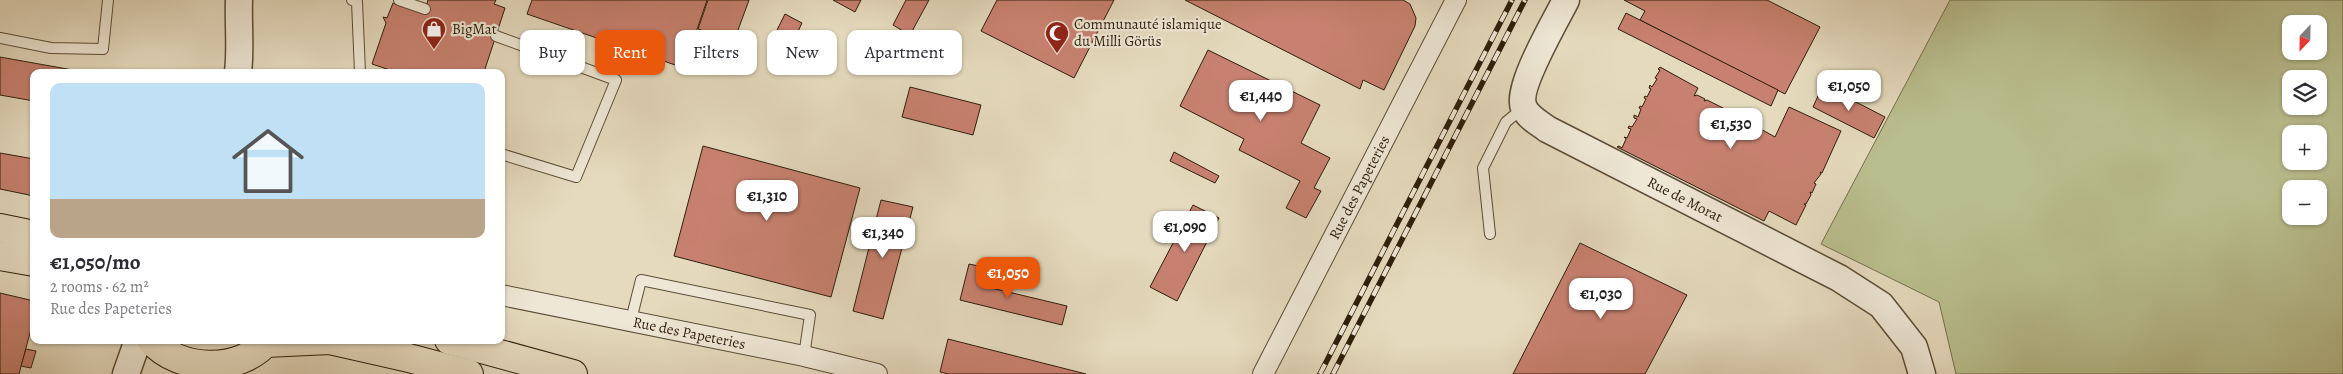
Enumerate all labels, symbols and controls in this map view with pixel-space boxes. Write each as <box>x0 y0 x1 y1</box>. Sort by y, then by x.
place label: Communauté islamique du Milli Görüs <box>1074 14 1222 51</box>
north arrow <box>2282 15 2328 60</box>
map controls <box>2282 15 2327 225</box>
shop icon: BigMat <box>421 16 447 50</box>
place label: BigMat <box>452 19 497 39</box>
mosque icon: Communauté islamique du Milli Görüs <box>1044 20 1070 54</box>
chip: Buy <box>520 30 585 75</box>
chip: Rent <box>595 30 665 75</box>
chip: Filters <box>675 30 757 75</box>
chip: New <box>767 30 837 75</box>
chip: Apartment <box>847 30 962 75</box>
pin: €1,050 <box>1808 70 1890 112</box>
button: layers <box>2282 70 2327 115</box>
text: €1,050 <box>1828 75 1870 97</box>
pin: €1,440 <box>1220 80 1302 122</box>
text: €1,440 <box>1240 85 1282 107</box>
pin: €1,530 <box>1690 108 1772 150</box>
text: €1,530 <box>1711 113 1751 135</box>
icon: home <box>223 116 313 206</box>
button: + <box>2282 125 2327 170</box>
street label: Rue des Papeteries <box>1324 132 1394 243</box>
street label: Rue de Morat <box>1644 172 1726 227</box>
pin: €1,310 <box>726 180 808 222</box>
button: − <box>2282 180 2327 225</box>
text: €1,310 <box>747 185 787 207</box>
pin: €1,090 <box>1144 210 1226 253</box>
pin: €1,340 <box>842 216 924 259</box>
text: €1,090 <box>1164 216 1206 238</box>
text: €1,340 <box>862 222 904 244</box>
text: €1,050/mo <box>50 248 141 276</box>
pin: €1,050 <box>967 256 1049 299</box>
text: €1,050 <box>987 262 1029 284</box>
text: 2 rooms · 62 m² <box>50 276 149 298</box>
pin: €1,030 <box>1560 278 1642 320</box>
text: €1,030 <box>1580 283 1622 305</box>
text: Rue des Papeteries <box>50 298 172 320</box>
street label: Rue des Papeteries <box>631 312 747 354</box>

